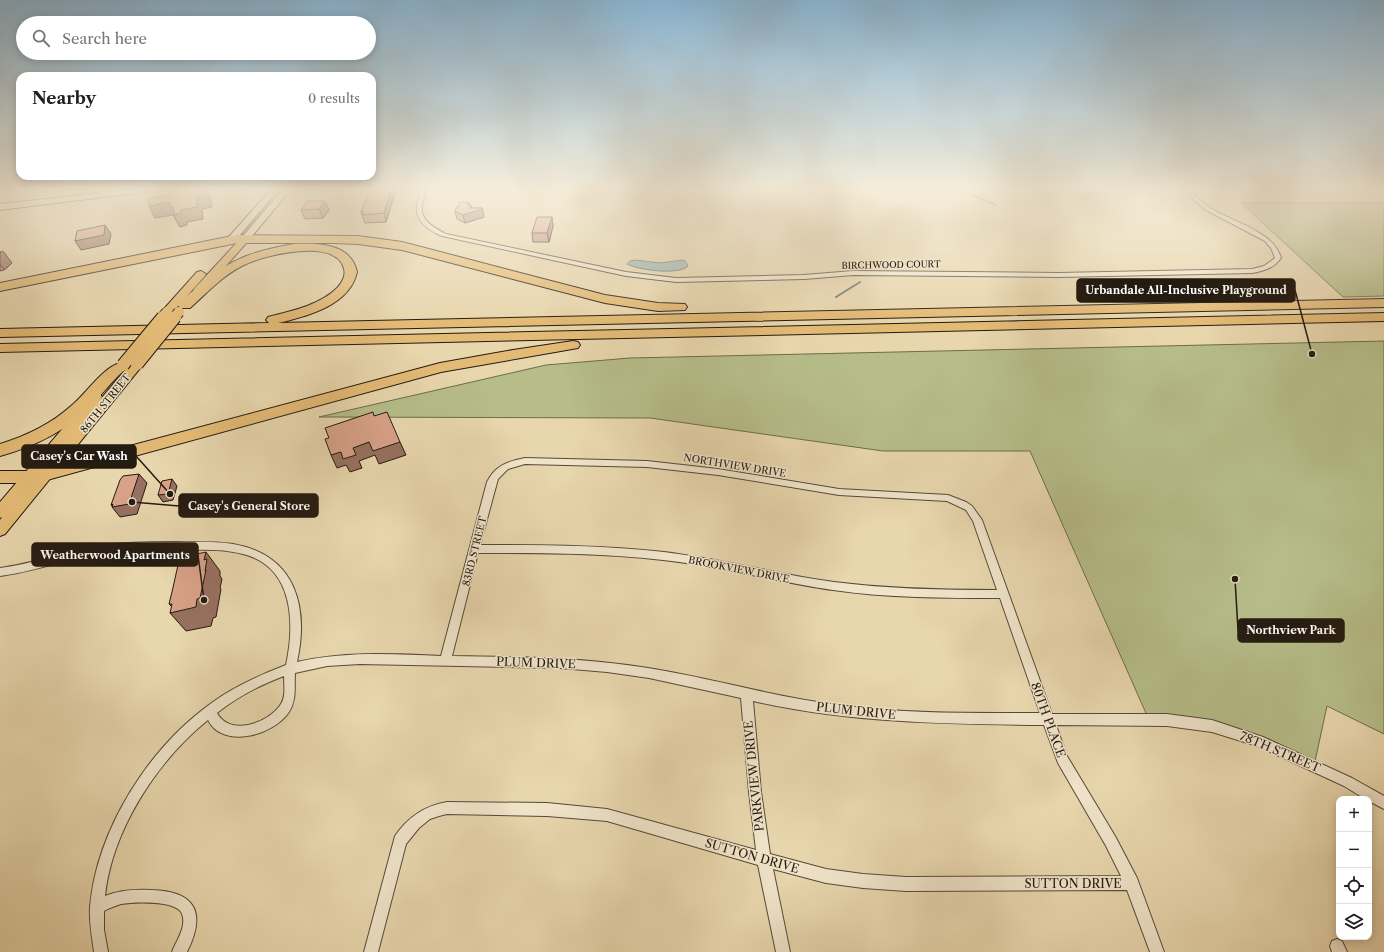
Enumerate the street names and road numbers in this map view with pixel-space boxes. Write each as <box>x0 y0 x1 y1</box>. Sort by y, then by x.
street label: BIRCHWOOD COURT <box>841 258 941 271</box>
street label: 86TH STREET <box>78 371 134 436</box>
street label: NORTHVIEW DRIVE <box>683 451 787 480</box>
street label: 83RD STREET <box>460 514 490 587</box>
street label: BROOKVIEW DRIVE <box>687 553 791 586</box>
street label: PLUM DRIVE <box>496 654 576 671</box>
street label: 80TH PLACE <box>1028 680 1069 759</box>
street label: PLUM DRIVE <box>815 699 897 722</box>
street label: PARKVIEW DRIVE <box>740 720 767 832</box>
street label: 78TH STREET <box>1238 728 1323 775</box>
street label: SUTTON DRIVE <box>703 835 801 876</box>
street label: SUTTON DRIVE <box>1024 876 1122 891</box>

